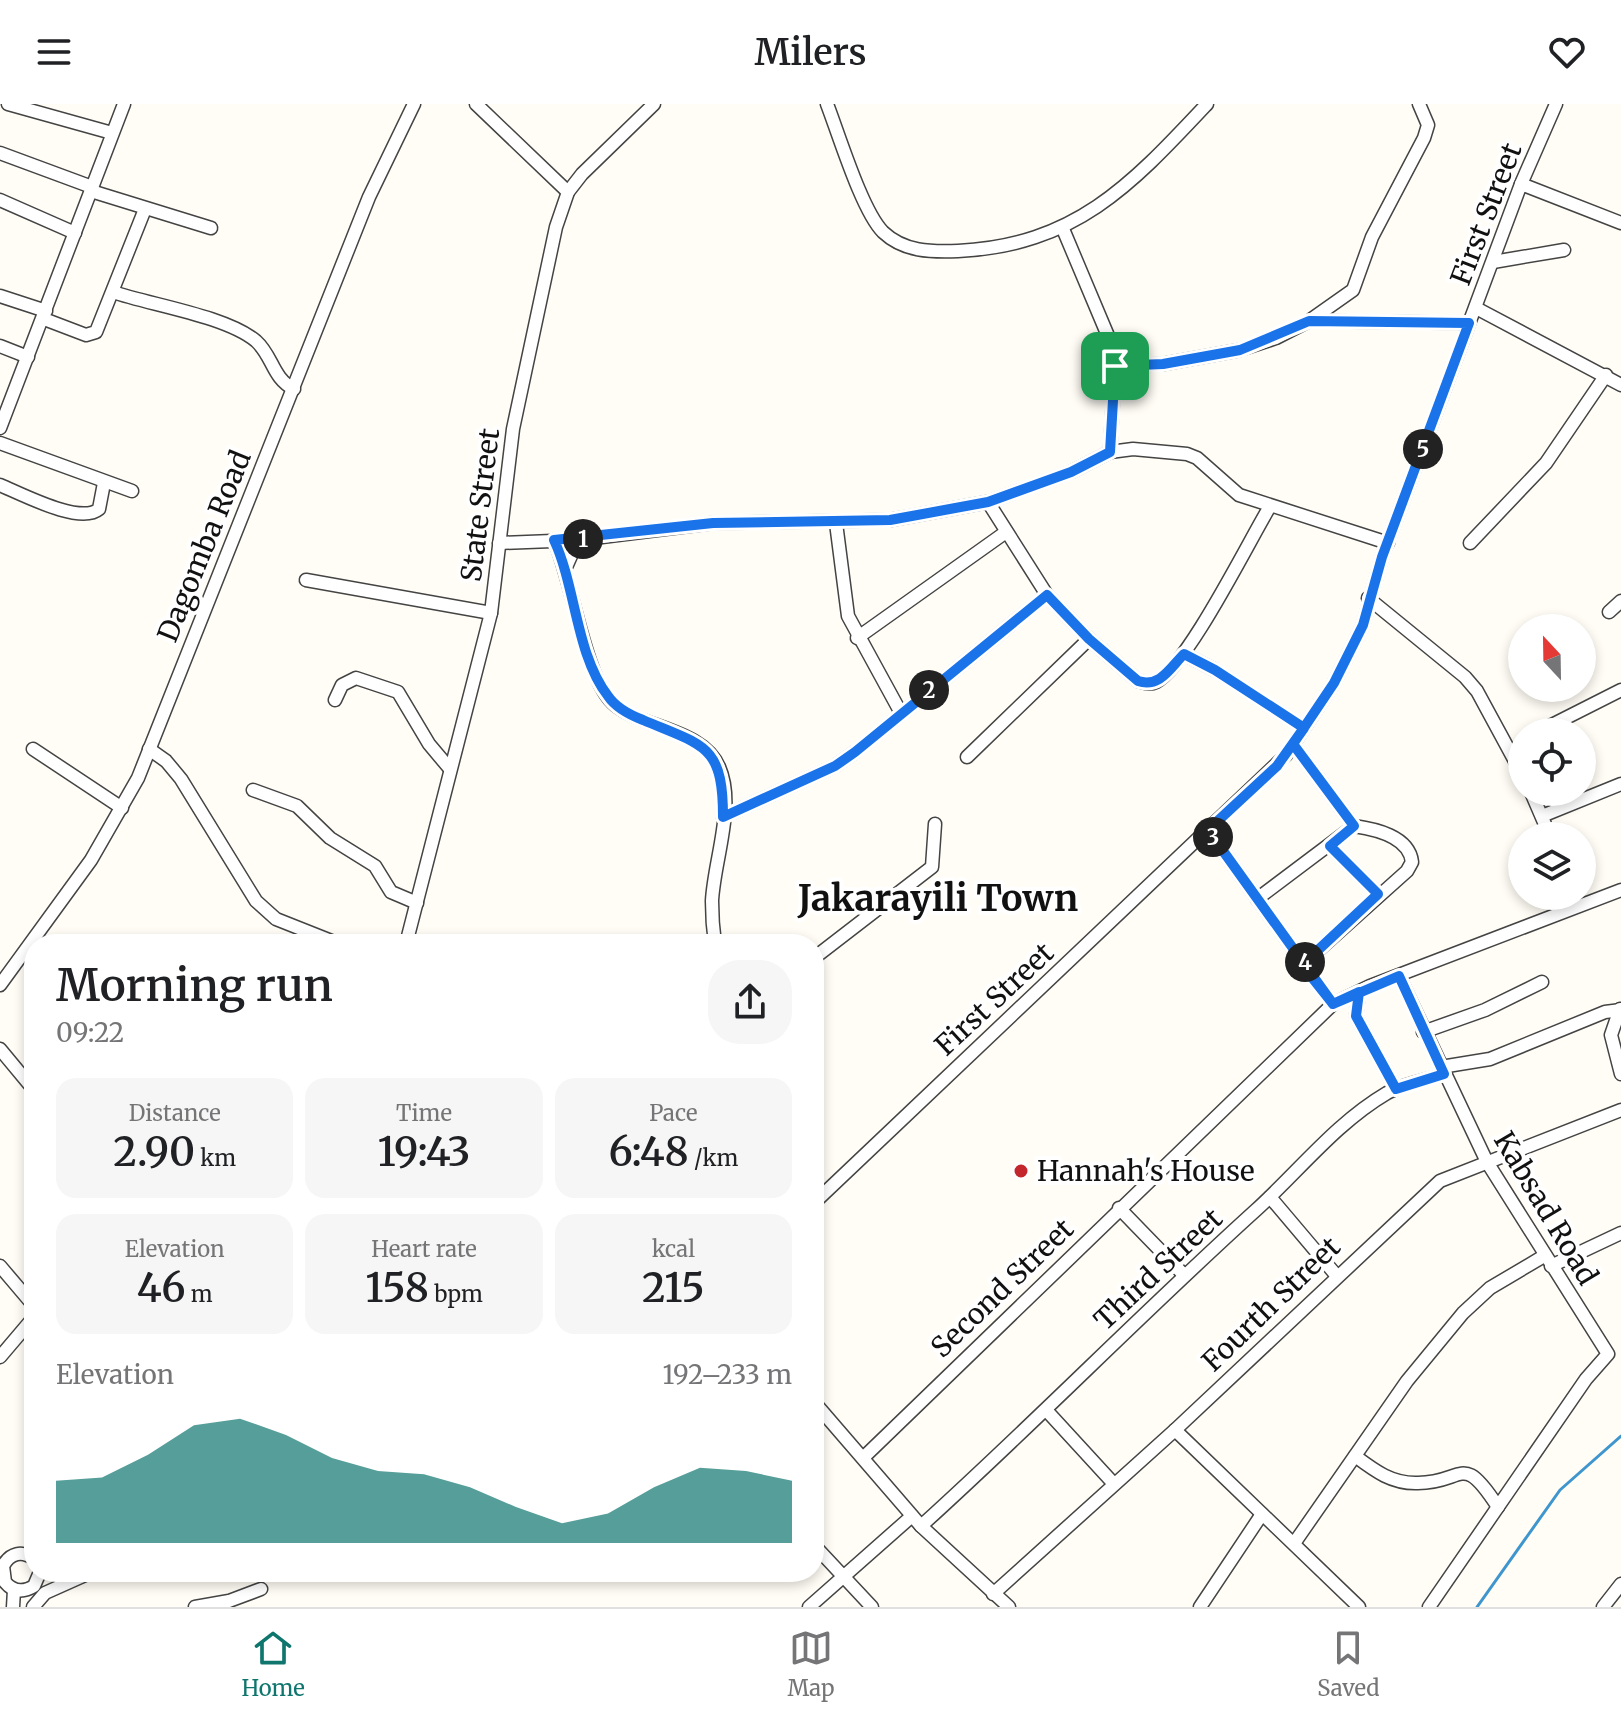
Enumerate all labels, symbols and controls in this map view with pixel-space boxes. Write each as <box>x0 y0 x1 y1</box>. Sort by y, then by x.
icon: menu <box>32 30 76 74</box>
text: Milers <box>754 30 867 75</box>
icon: heart <box>1545 30 1589 74</box>
street label: First Street <box>1442 138 1530 290</box>
pin <box>1081 332 1149 400</box>
icon: arrive <box>1093 344 1137 388</box>
street label: State Street <box>453 426 507 584</box>
pin: 5 <box>1403 429 1443 469</box>
text: 5 <box>1417 435 1429 463</box>
street label: Dagomba Road <box>149 445 259 647</box>
pin: 1 <box>563 519 603 559</box>
text: 1 <box>578 525 588 553</box>
north arrow <box>1508 614 1596 702</box>
map controls <box>1508 614 1596 910</box>
pin: 2 <box>909 670 949 710</box>
text: 2 <box>923 676 935 704</box>
button: locate <box>1508 718 1596 806</box>
pin: 3 <box>1193 817 1233 857</box>
button: layers <box>1508 822 1596 910</box>
text: 3 <box>1207 823 1219 851</box>
district label: Jakarayili Town <box>797 876 1078 921</box>
street label: First Street <box>927 935 1061 1063</box>
pin: 4 <box>1285 942 1325 982</box>
text: 4 <box>1298 948 1312 976</box>
text: Morning run <box>56 958 333 1013</box>
button: share <box>708 960 792 1044</box>
text: 09:22 <box>56 1016 124 1049</box>
text: Distance <box>129 1099 221 1127</box>
text: Time <box>396 1099 452 1127</box>
text: Pace <box>649 1099 697 1127</box>
street label: Kabsad Road <box>1486 1125 1606 1291</box>
text: 2.90 <box>113 1127 195 1177</box>
text: 19:43 <box>378 1127 470 1177</box>
text: 6:48 <box>608 1127 689 1177</box>
text: km <box>195 1144 236 1172</box>
text: /km <box>689 1144 738 1172</box>
place label: Hannah's House <box>1037 1153 1255 1189</box>
marker: Hannah's House <box>1012 1162 1030 1180</box>
street label: Third Street <box>1086 1200 1230 1338</box>
street label: Second Street <box>923 1211 1081 1365</box>
street label: Fourth Street <box>1194 1229 1348 1379</box>
text: Elevation <box>125 1235 225 1263</box>
text: Heart rate <box>371 1235 477 1263</box>
text: kcal <box>652 1235 695 1263</box>
text: 46 <box>137 1263 186 1313</box>
text: 158 <box>365 1263 429 1313</box>
text: 215 <box>642 1263 705 1313</box>
text: m <box>186 1280 213 1308</box>
text: bpm <box>429 1280 483 1308</box>
text: Elevation <box>56 1358 174 1391</box>
text: 192–233 m <box>663 1358 792 1391</box>
tab: Home <box>241 1626 305 1702</box>
tab: Map <box>788 1626 834 1702</box>
tab: Saved <box>1317 1626 1380 1702</box>

